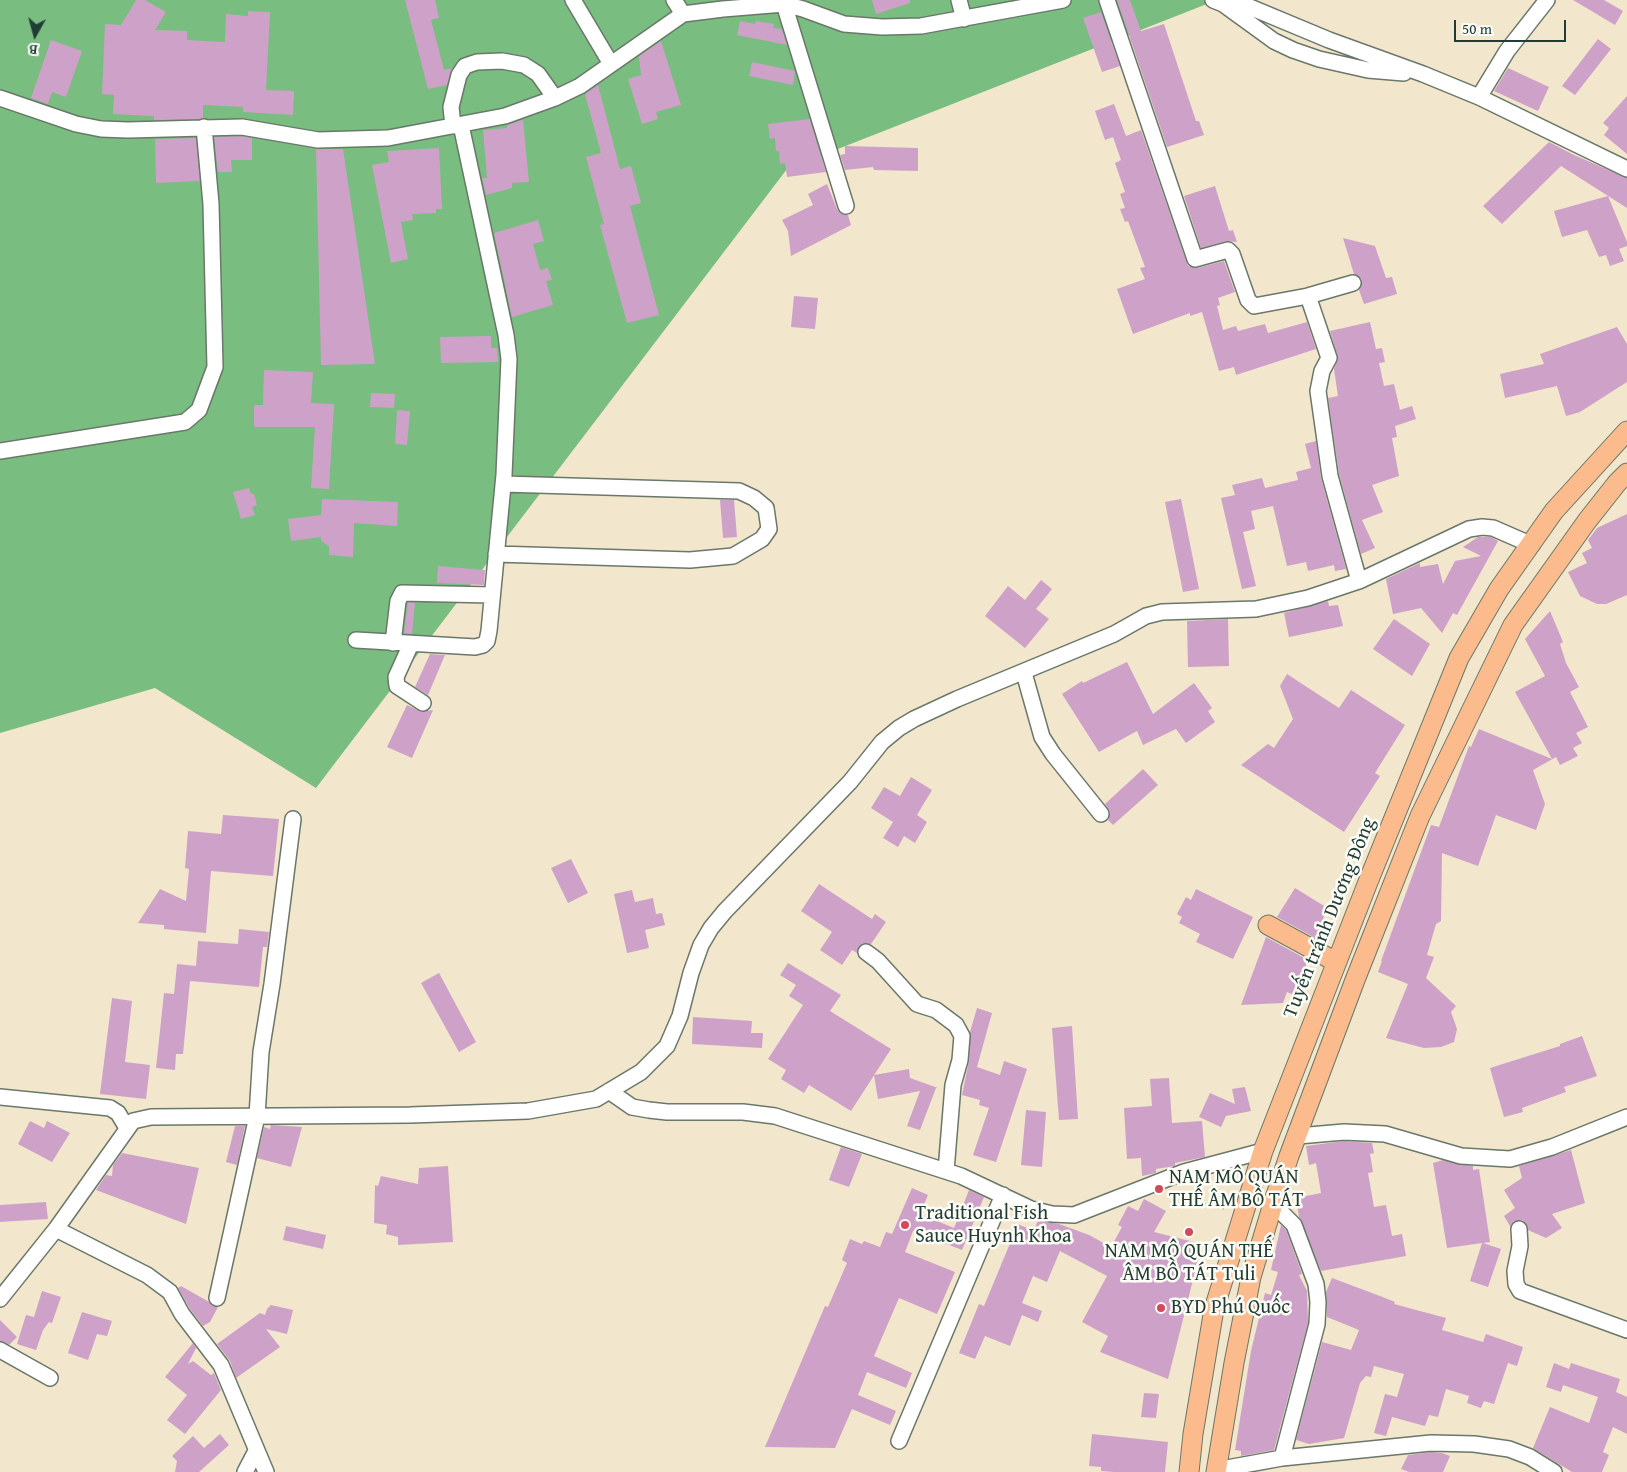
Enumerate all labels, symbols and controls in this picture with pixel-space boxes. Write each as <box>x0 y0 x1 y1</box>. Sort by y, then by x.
north arrow <box>10 10 60 60</box>
scale bar <box>1457 10 1570 42</box>
text: 50 m <box>1462 18 1492 39</box>
text: B <box>28 39 39 60</box>
street label: Tuyến tránh Dương Đông <box>1279 814 1381 1022</box>
place label: NAM MÔ QUÁN THẾ ÂM BỒ TÁT <box>1169 1166 1303 1213</box>
marker: NAM MÔ QUÁN THẾ ÂM BỒ TÁT <box>1153 1183 1165 1195</box>
place label: Traditional Fish Sauce Huynh Khoa <box>915 1202 1071 1249</box>
marker: Traditional Fish Sauce Huynh Khoa <box>899 1219 911 1231</box>
marker: NAM MÔ QUÁN THẾ ÂM BỒ TÁT Tuli <box>1183 1226 1195 1238</box>
place label: NAM MÔ QUÁN THẾ ÂM BỒ TÁT Tuli <box>1105 1240 1273 1287</box>
place label: BYD Phú Quốc <box>1171 1296 1290 1320</box>
marker: BYD Phú Quốc <box>1155 1302 1167 1314</box>

